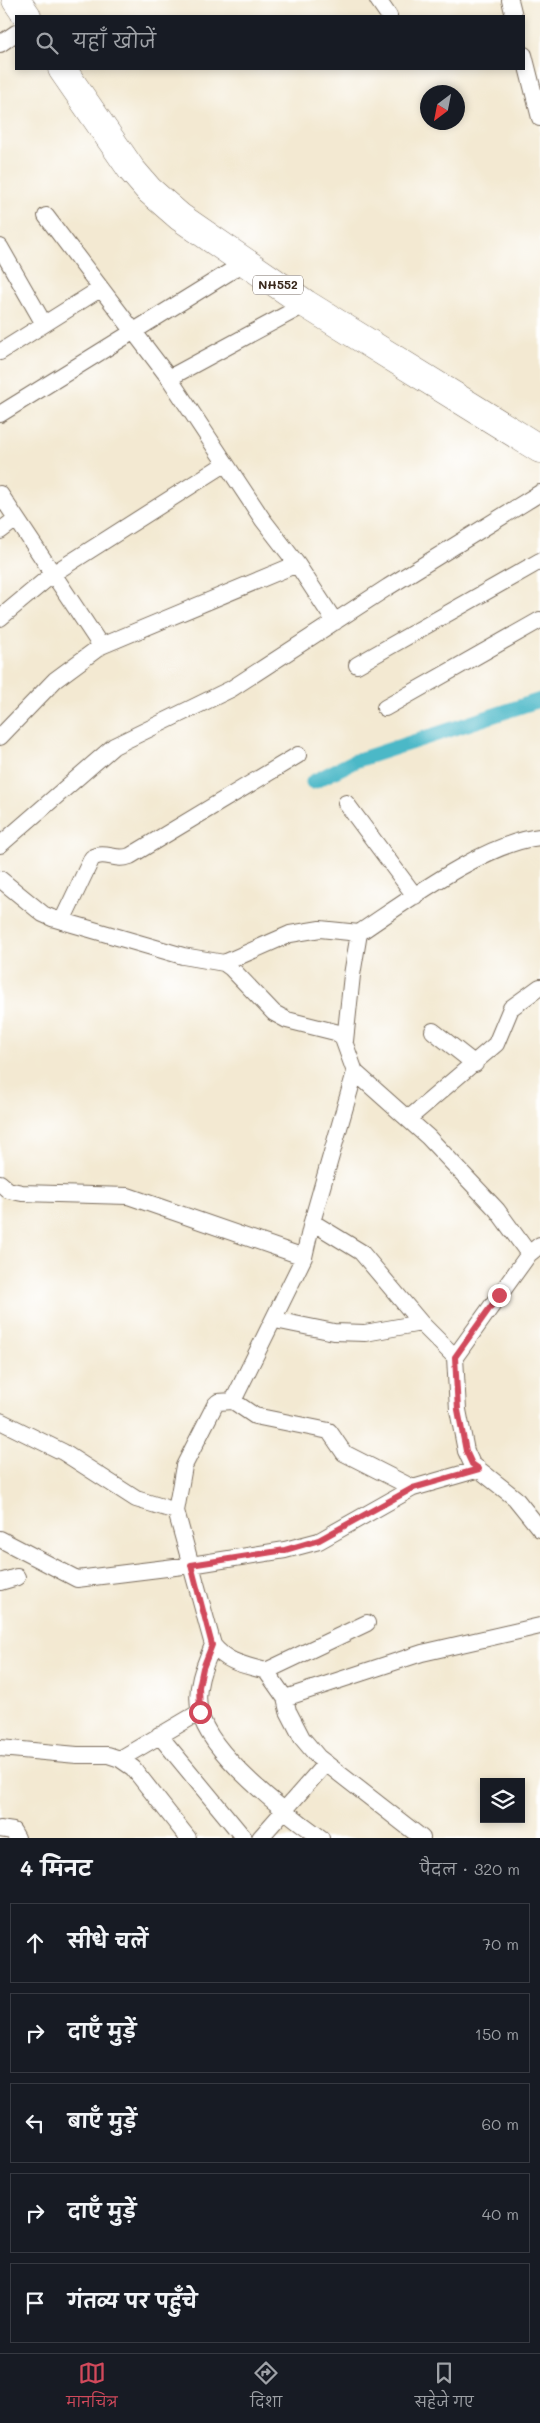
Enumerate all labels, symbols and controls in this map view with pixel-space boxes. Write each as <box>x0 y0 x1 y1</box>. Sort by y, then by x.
search box <box>15 15 525 70</box>
text: यहाँ खोजें <box>73 28 156 53</box>
icon: search <box>33 29 61 57</box>
north arrow <box>420 85 465 130</box>
road number: NH552 <box>253 276 303 294</box>
route end <box>488 1284 511 1307</box>
route start <box>189 1701 212 1724</box>
map controls <box>480 1778 525 1823</box>
button: layers <box>480 1778 525 1823</box>
text: 4 मिनट <box>20 1854 92 1881</box>
text: पैदल · 320 m <box>420 1858 520 1879</box>
text: सीधे चलें <box>68 1928 148 1953</box>
icon: ahead <box>21 1929 49 1957</box>
text: 70 m <box>482 1933 519 1954</box>
text: दाएँ मुड़ें <box>68 2018 136 2043</box>
icon: right <box>21 2019 49 2047</box>
text: 150 m <box>475 2023 519 2044</box>
text: बाएँ मुड़ें <box>68 2108 137 2133</box>
icon: left <box>21 2109 49 2137</box>
text: 60 m <box>482 2113 519 2134</box>
text: दाएँ मुड़ें <box>68 2198 136 2223</box>
icon: right <box>21 2199 49 2227</box>
text: 40 m <box>482 2203 519 2224</box>
text: गंतव्य पर पहुँचे <box>68 2288 197 2313</box>
icon: arrive <box>21 2289 49 2317</box>
tab: मानचित्र <box>66 2359 118 2418</box>
tab: दिशा <box>250 2359 282 2418</box>
tab: सहेजे गए <box>415 2359 474 2418</box>

